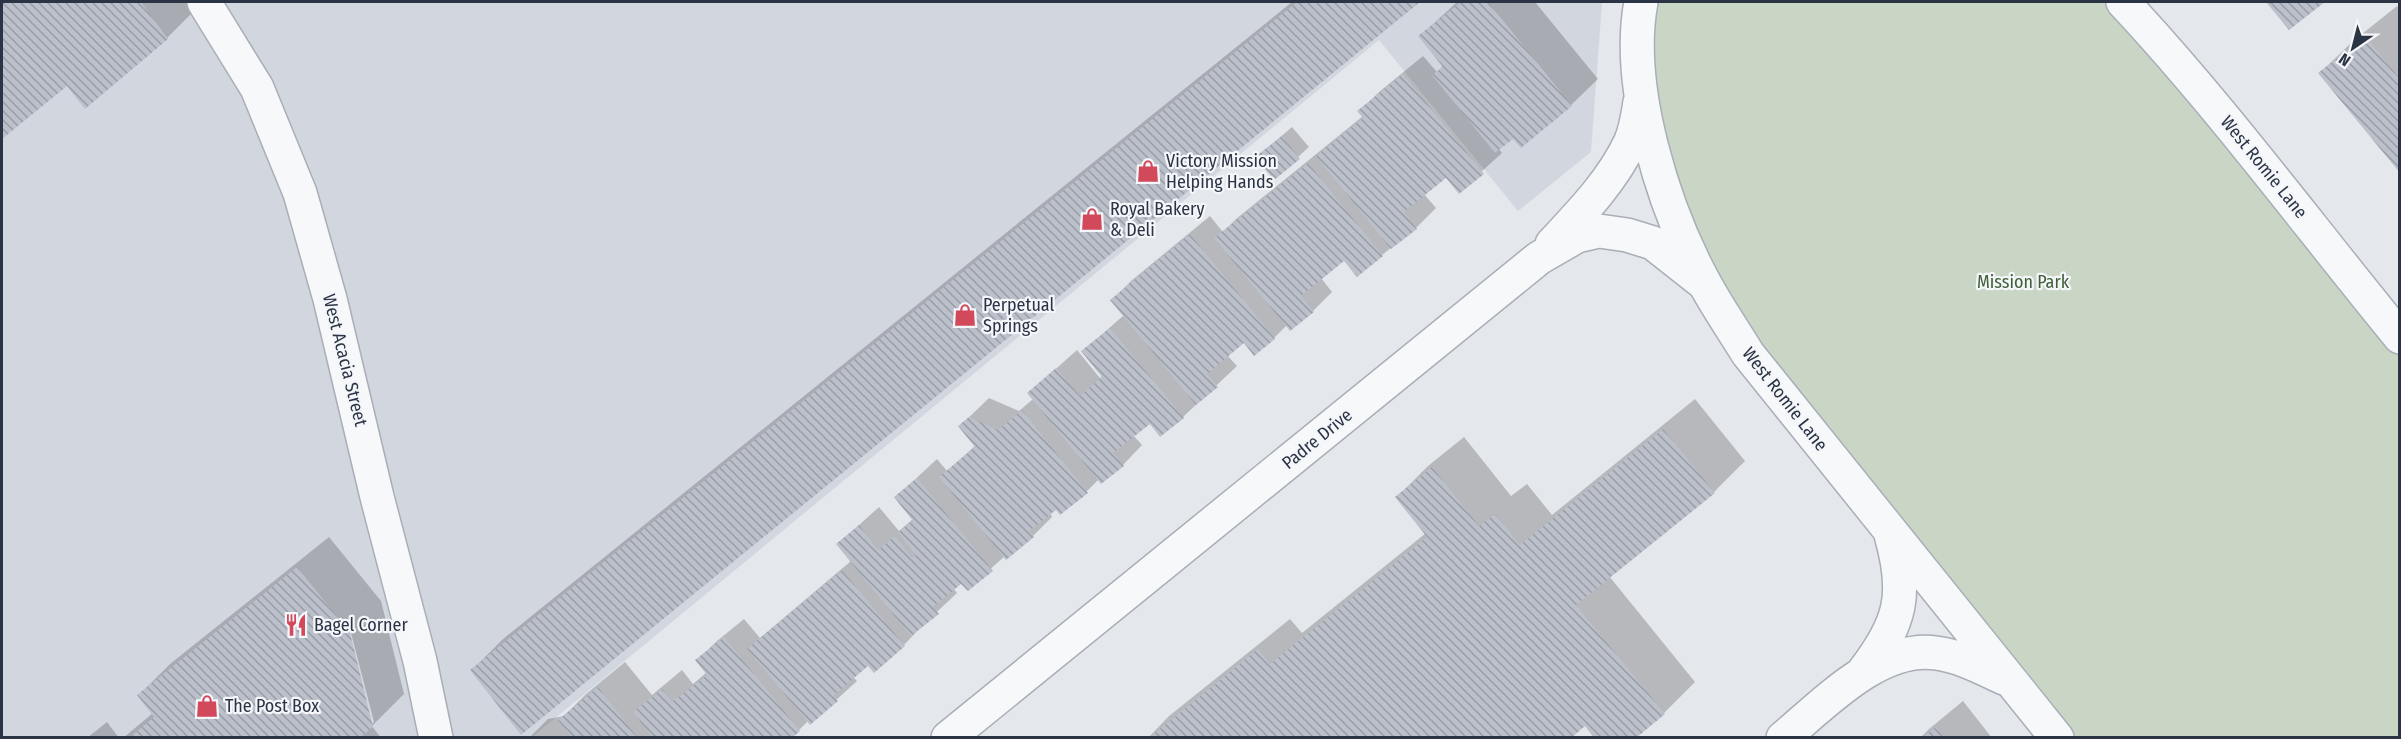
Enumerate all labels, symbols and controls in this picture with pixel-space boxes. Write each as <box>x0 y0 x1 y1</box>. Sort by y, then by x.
north arrow <box>2323 18 2383 78</box>
text: N <box>2335 49 2354 70</box>
street label: West Romie Lane <box>2216 111 2312 223</box>
place label: Victory Mission Helping Hands <box>1166 150 1277 193</box>
shop icon: Victory Mission Helping Hands <box>1135 158 1161 184</box>
place label: Royal Bakery & Deli <box>1110 198 1204 241</box>
shop icon: Royal Bakery & Deli <box>1079 206 1105 232</box>
park label: Mission Park <box>1977 271 2070 293</box>
street label: West Acacia Street <box>318 292 372 428</box>
place label: Perpetual Springs <box>983 294 1054 337</box>
shop icon: Perpetual Springs <box>952 302 978 328</box>
street label: West Romie Lane <box>1738 343 1832 455</box>
street label: Padre Drive <box>1277 404 1357 474</box>
restaurant icon: Bagel Corner <box>283 612 309 638</box>
place label: Bagel Corner <box>314 614 408 636</box>
shop icon: The Post Box <box>194 693 220 719</box>
place label: The Post Box <box>225 695 319 717</box>

